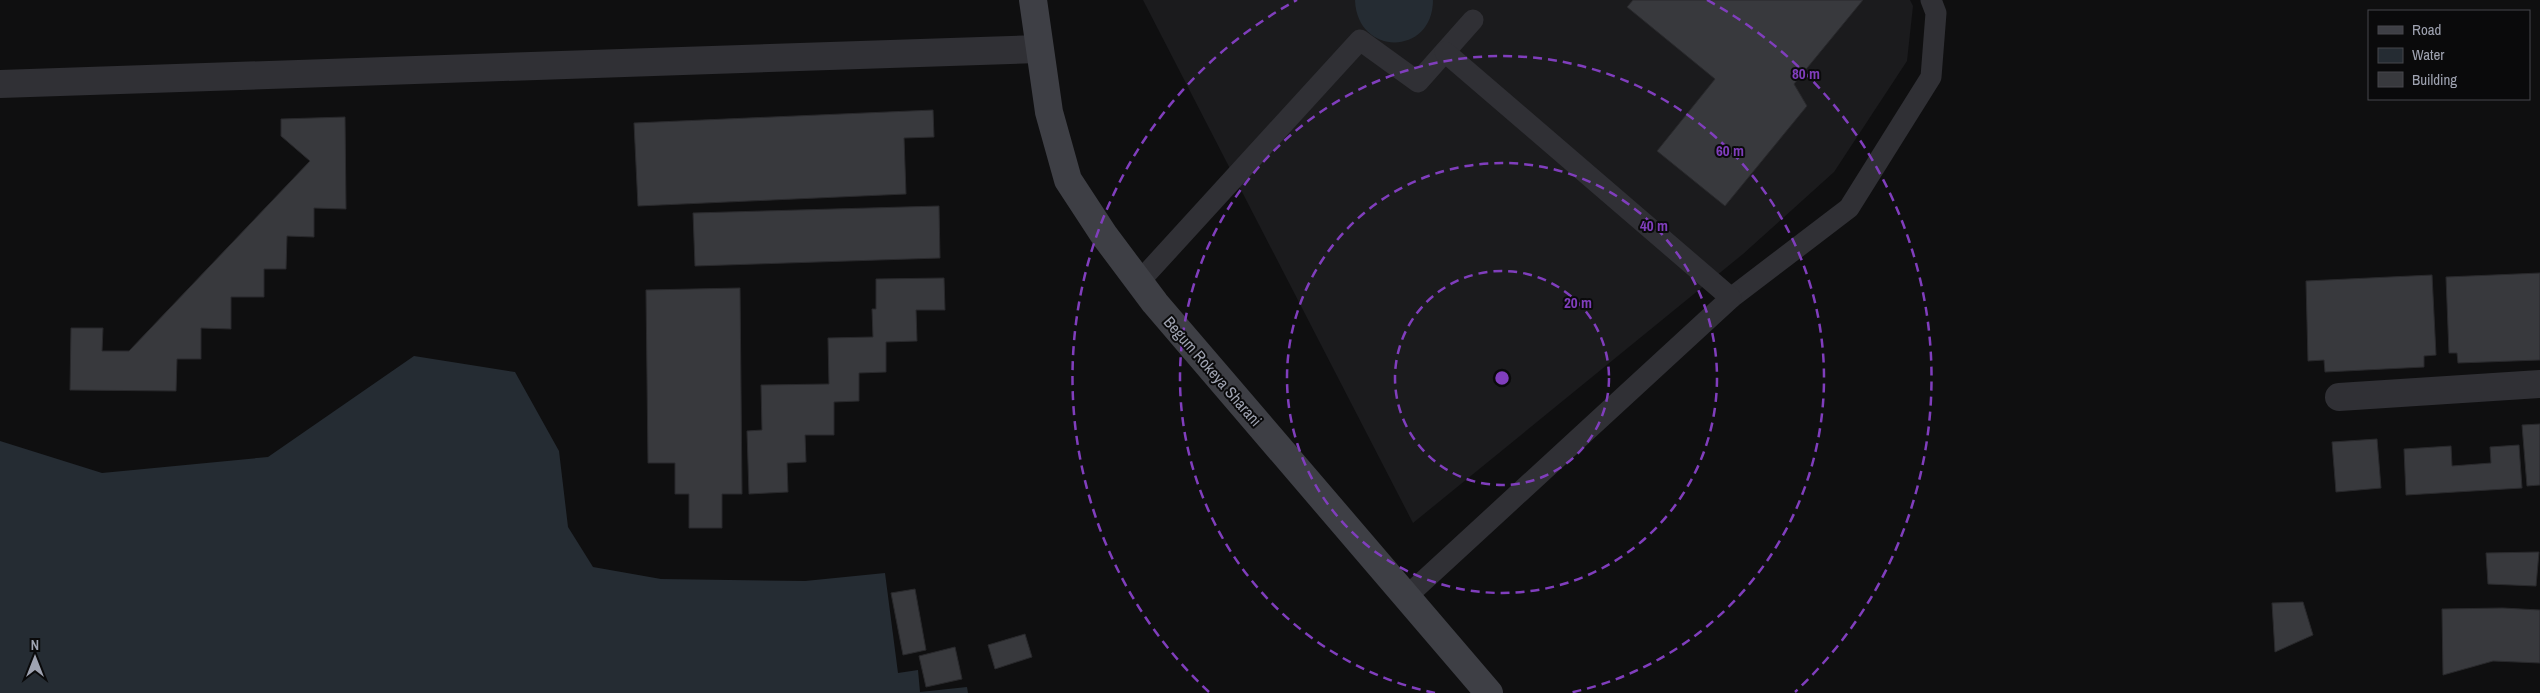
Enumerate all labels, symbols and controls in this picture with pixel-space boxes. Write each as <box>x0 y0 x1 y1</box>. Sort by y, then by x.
legend <box>2368 10 2530 100</box>
text: Road <box>2412 19 2441 40</box>
text: Water <box>2412 44 2444 65</box>
text: 80 m <box>1792 63 1820 84</box>
text: Building <box>2412 69 2457 90</box>
text: 60 m <box>1716 140 1744 161</box>
text: 40 m <box>1640 215 1668 236</box>
text: 20 m <box>1564 292 1592 313</box>
street label: Begum Rokeya Sharani <box>1159 311 1267 431</box>
centre of rings <box>1493 369 1511 387</box>
north arrow <box>10 633 60 683</box>
text: N <box>31 636 39 654</box>

